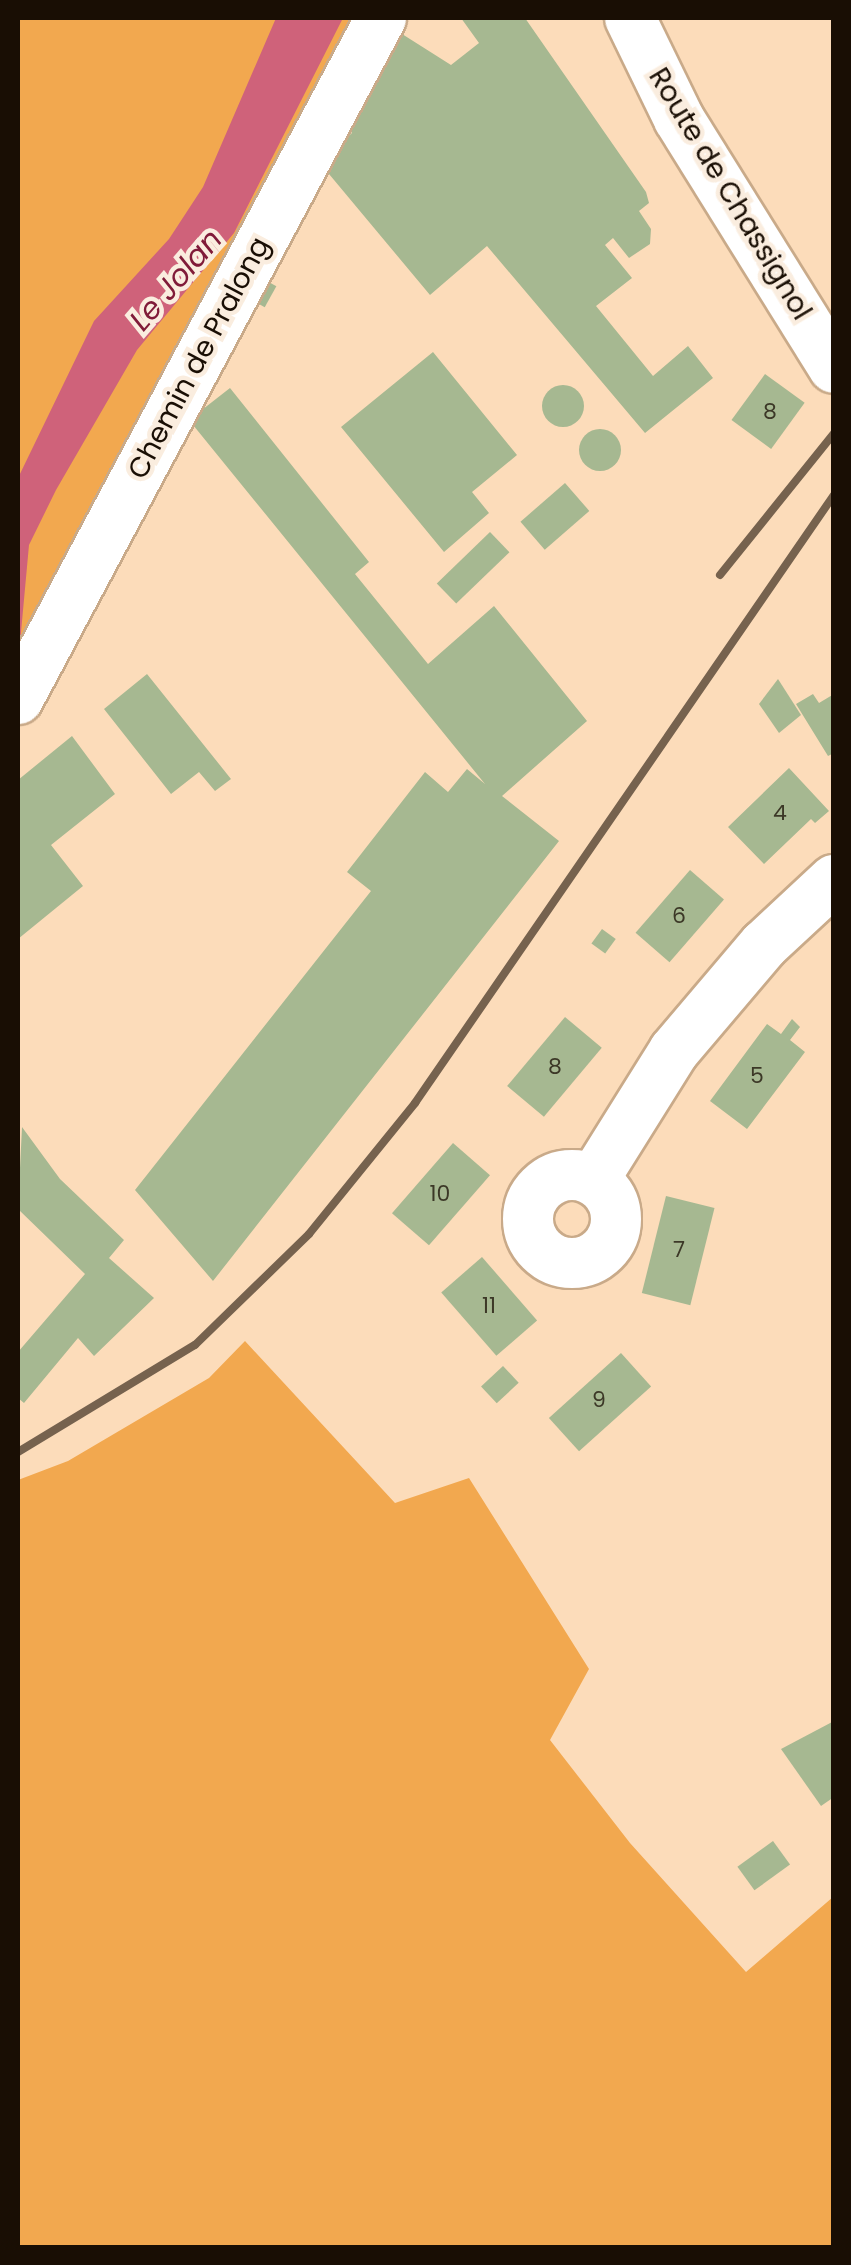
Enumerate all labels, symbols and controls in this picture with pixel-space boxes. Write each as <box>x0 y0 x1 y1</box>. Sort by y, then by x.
street label: Route de Chassignol <box>641 62 819 326</box>
water label: Le Jolan <box>122 222 230 338</box>
street label: Chemin de Pralong <box>121 231 277 485</box>
house number: 8 <box>763 399 777 425</box>
house number: 4 <box>773 800 787 826</box>
house number: 6 <box>672 903 686 929</box>
house number: 8 <box>548 1054 562 1080</box>
house number: 5 <box>750 1063 764 1089</box>
house number: 10 <box>430 1181 450 1207</box>
house number: 7 <box>673 1237 685 1263</box>
house number: 11 <box>482 1293 496 1319</box>
house number: 9 <box>592 1387 606 1413</box>

